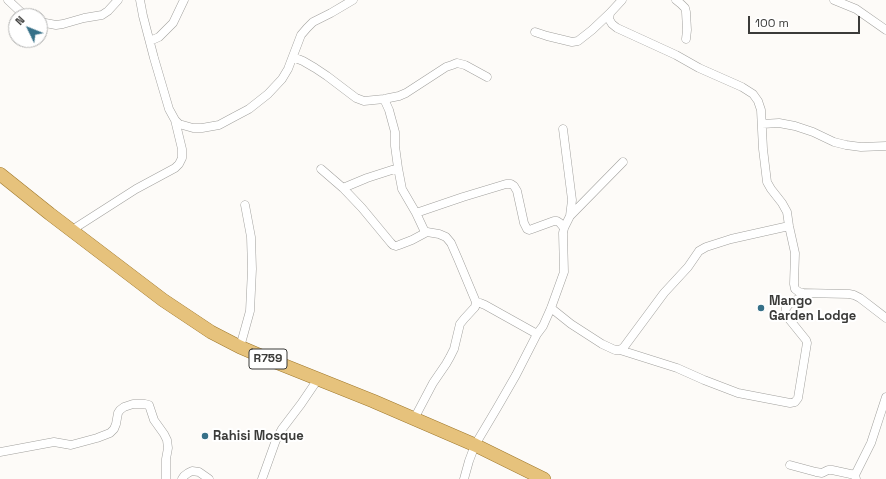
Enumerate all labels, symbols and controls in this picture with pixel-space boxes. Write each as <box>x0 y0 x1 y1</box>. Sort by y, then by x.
north arrow <box>8 8 48 48</box>
scale bar <box>750 8 862 34</box>
text: N <box>12 13 28 28</box>
text: 100 m <box>755 15 789 31</box>
place label: Mango Garden Lodge <box>769 293 856 324</box>
marker: Mango Garden Lodge <box>756 303 766 313</box>
road number: R759 <box>249 349 287 369</box>
place label: Rahisi Mosque <box>213 428 304 444</box>
marker: Rahisi Mosque <box>200 431 210 441</box>

